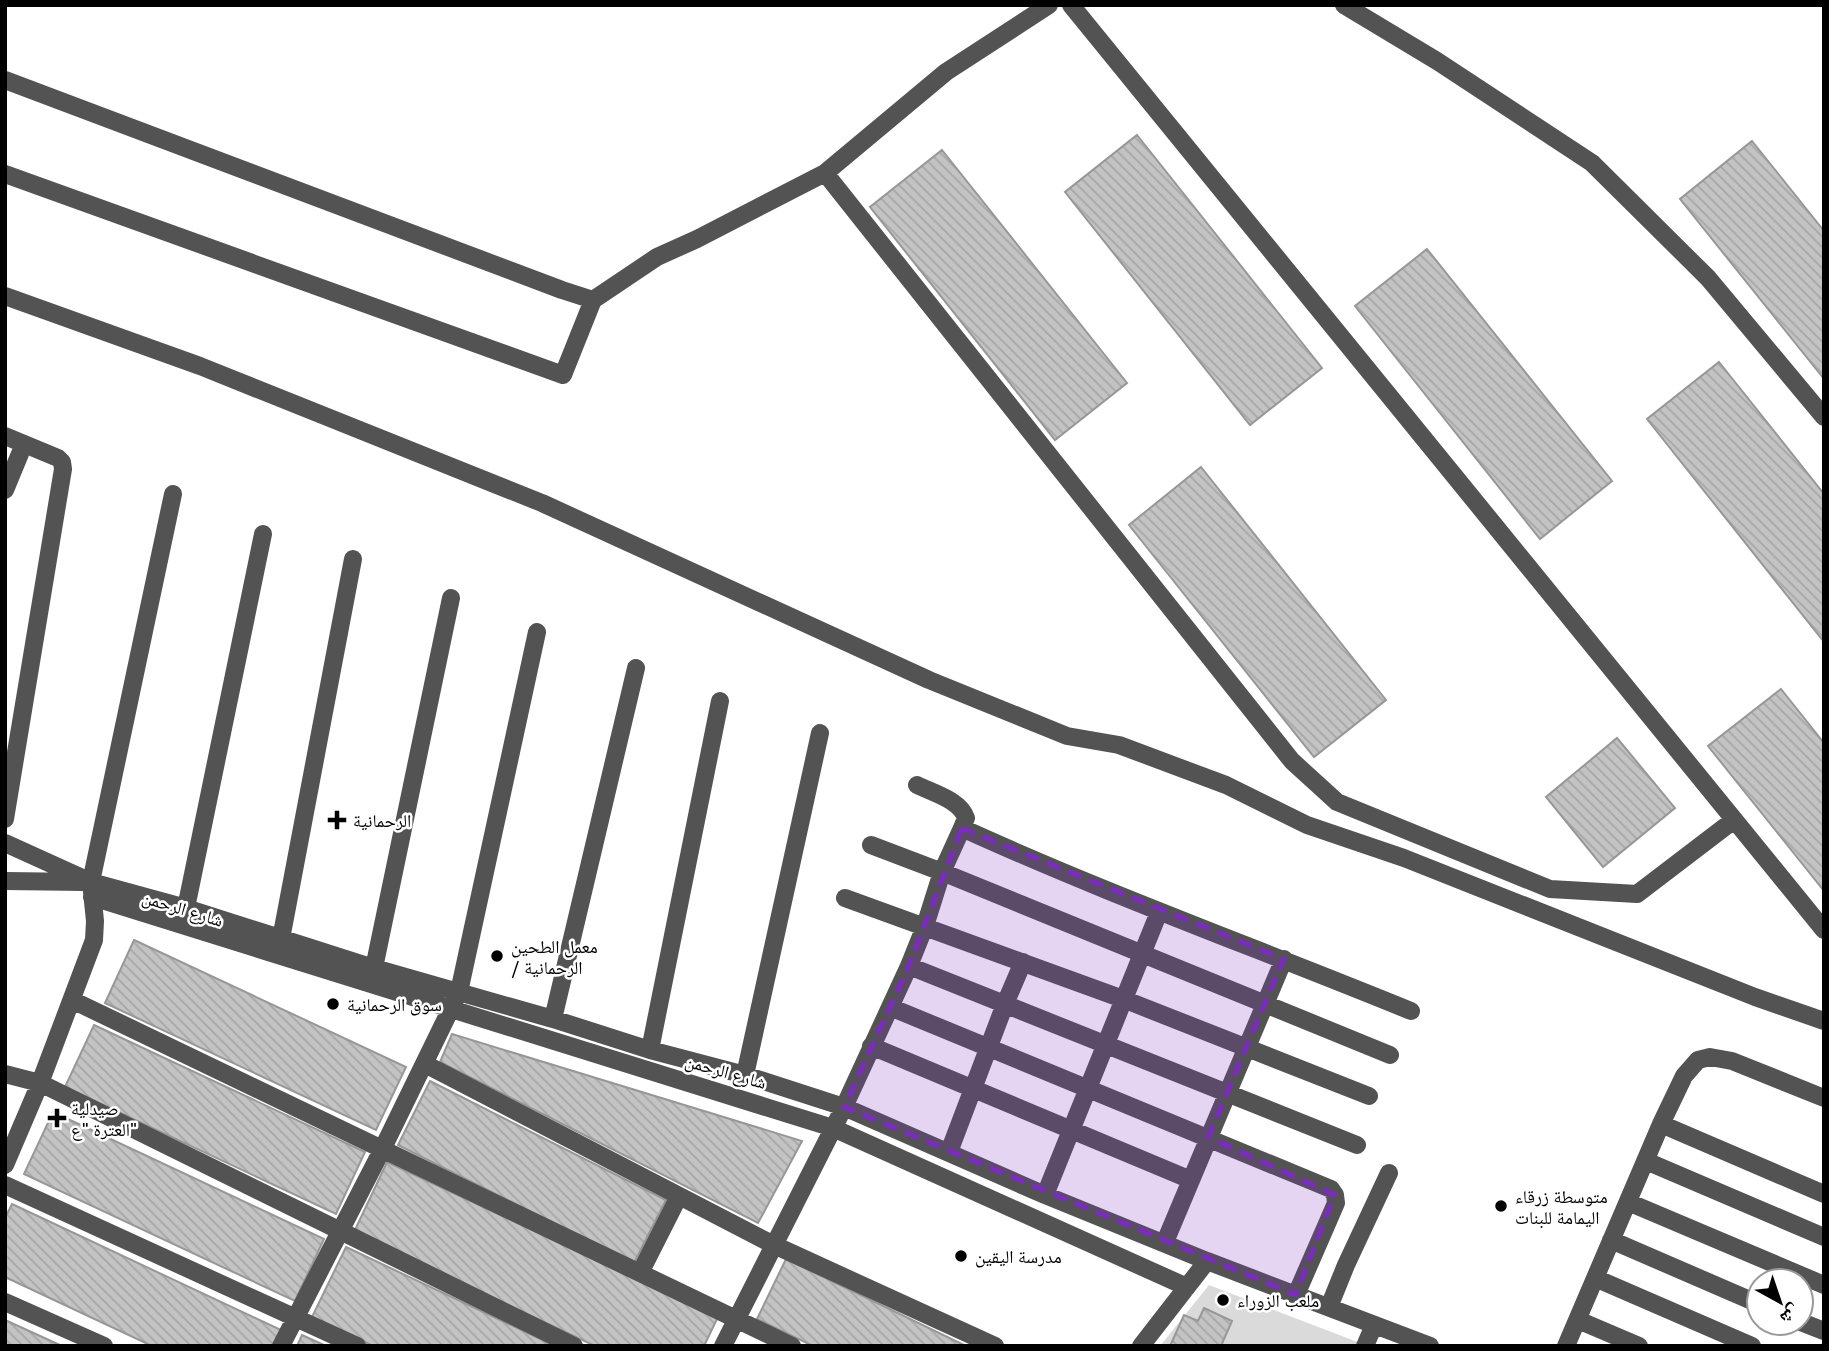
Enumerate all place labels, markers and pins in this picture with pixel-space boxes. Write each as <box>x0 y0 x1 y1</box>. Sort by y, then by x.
place label: الرحمانية <box>353 809 411 831</box>
marker: الرحمانية <box>327 810 347 830</box>
place label: معمل الطحين / الرحمانية <box>511 935 598 978</box>
marker: معمل الطحين / الرحمانية <box>489 948 505 964</box>
place label: سوق الرحمانية <box>347 993 442 1016</box>
marker: سوق الرحمانية <box>325 996 341 1012</box>
place label: صيدلية العترة "ع" <box>71 1097 137 1141</box>
marker: صيدلية العترة "ع" <box>49 1110 65 1126</box>
place label: متوسطة زرقاء اليمامة للبنات <box>1515 1185 1608 1229</box>
marker: متوسطة زرقاء اليمامة للبنات <box>1493 1198 1509 1214</box>
place label: مدرسة اليقين <box>975 1245 1062 1268</box>
marker: مدرسة اليقين <box>953 1248 969 1264</box>
place label: ملعب الزوراء <box>1237 1289 1319 1312</box>
marker: ملعب الزوراء <box>1215 1292 1231 1308</box>

